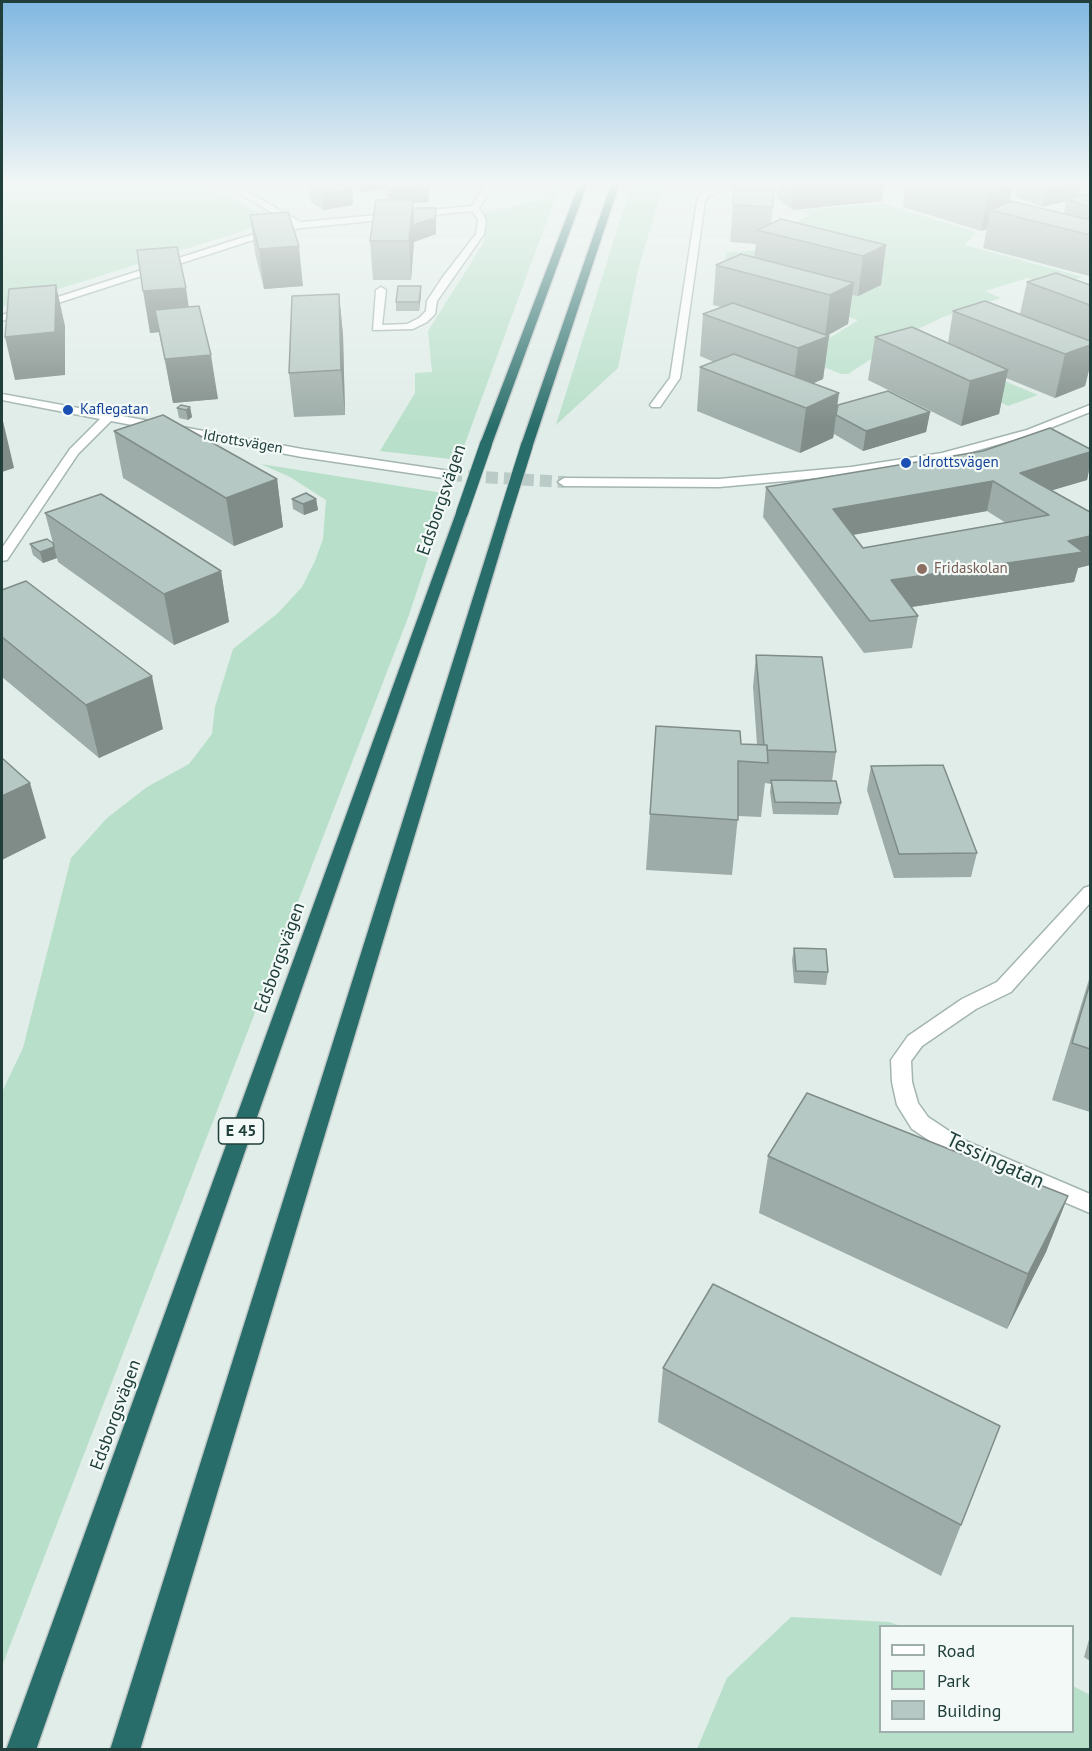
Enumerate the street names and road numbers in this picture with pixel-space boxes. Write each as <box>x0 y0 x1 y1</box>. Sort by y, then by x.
street label: Idrottsvägen <box>202 426 284 458</box>
street label: Edsborgsvägen <box>413 442 471 558</box>
street label: Edsborgsvägen <box>250 900 310 1016</box>
road number: E 45 <box>218 1118 264 1144</box>
street label: Tessingatan <box>942 1127 1048 1195</box>
street label: Edsborgsvägen <box>86 1357 146 1473</box>

